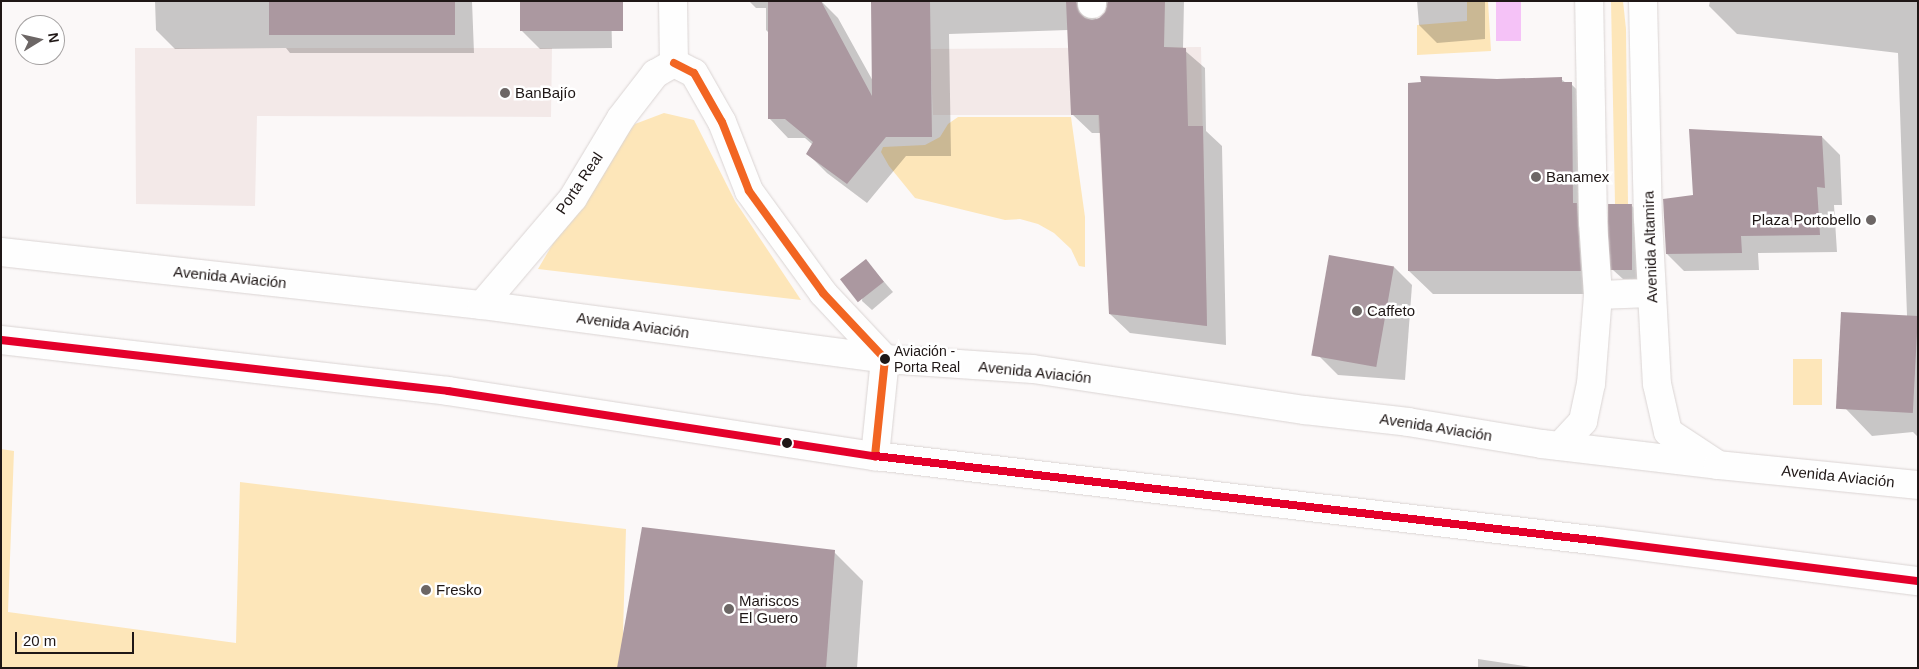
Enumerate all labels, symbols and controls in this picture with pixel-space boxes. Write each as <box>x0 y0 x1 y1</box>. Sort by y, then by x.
north arrow <box>15 15 65 65</box>
text: N <box>45 32 63 44</box>
place label: BanBajío <box>515 84 576 102</box>
marker: BanBajío <box>499 87 511 99</box>
street label: Porta Real <box>552 149 606 217</box>
place label: Banamex <box>1546 168 1609 186</box>
marker: Banamex <box>1530 171 1542 183</box>
street label: Avenida Altamira <box>1639 190 1661 304</box>
place label: Plaza Portobello <box>1752 211 1861 229</box>
marker: Plaza Portobello <box>1865 214 1877 226</box>
street label: Avenida Aviación <box>172 262 288 292</box>
place label: Caffeto <box>1367 302 1415 320</box>
marker: Caffeto <box>1351 305 1363 317</box>
street label: Avenida Aviación <box>575 308 691 342</box>
place label: Aviación - Porta Real <box>894 343 960 376</box>
marker: Aviación - Porta Real <box>880 354 890 364</box>
street label: Avenida Aviación <box>977 357 1093 387</box>
street label: Avenida Aviación <box>1378 409 1494 445</box>
unlabelled marker <box>782 438 792 448</box>
street label: Avenida Aviación <box>1780 461 1896 491</box>
place label: Fresko <box>436 581 482 599</box>
marker: Fresko <box>420 584 432 596</box>
place label: Mariscos El Guero <box>739 591 799 626</box>
marker: Mariscos El Guero <box>723 603 735 615</box>
scale bar <box>18 622 136 654</box>
text: 20 m <box>23 632 56 649</box>

